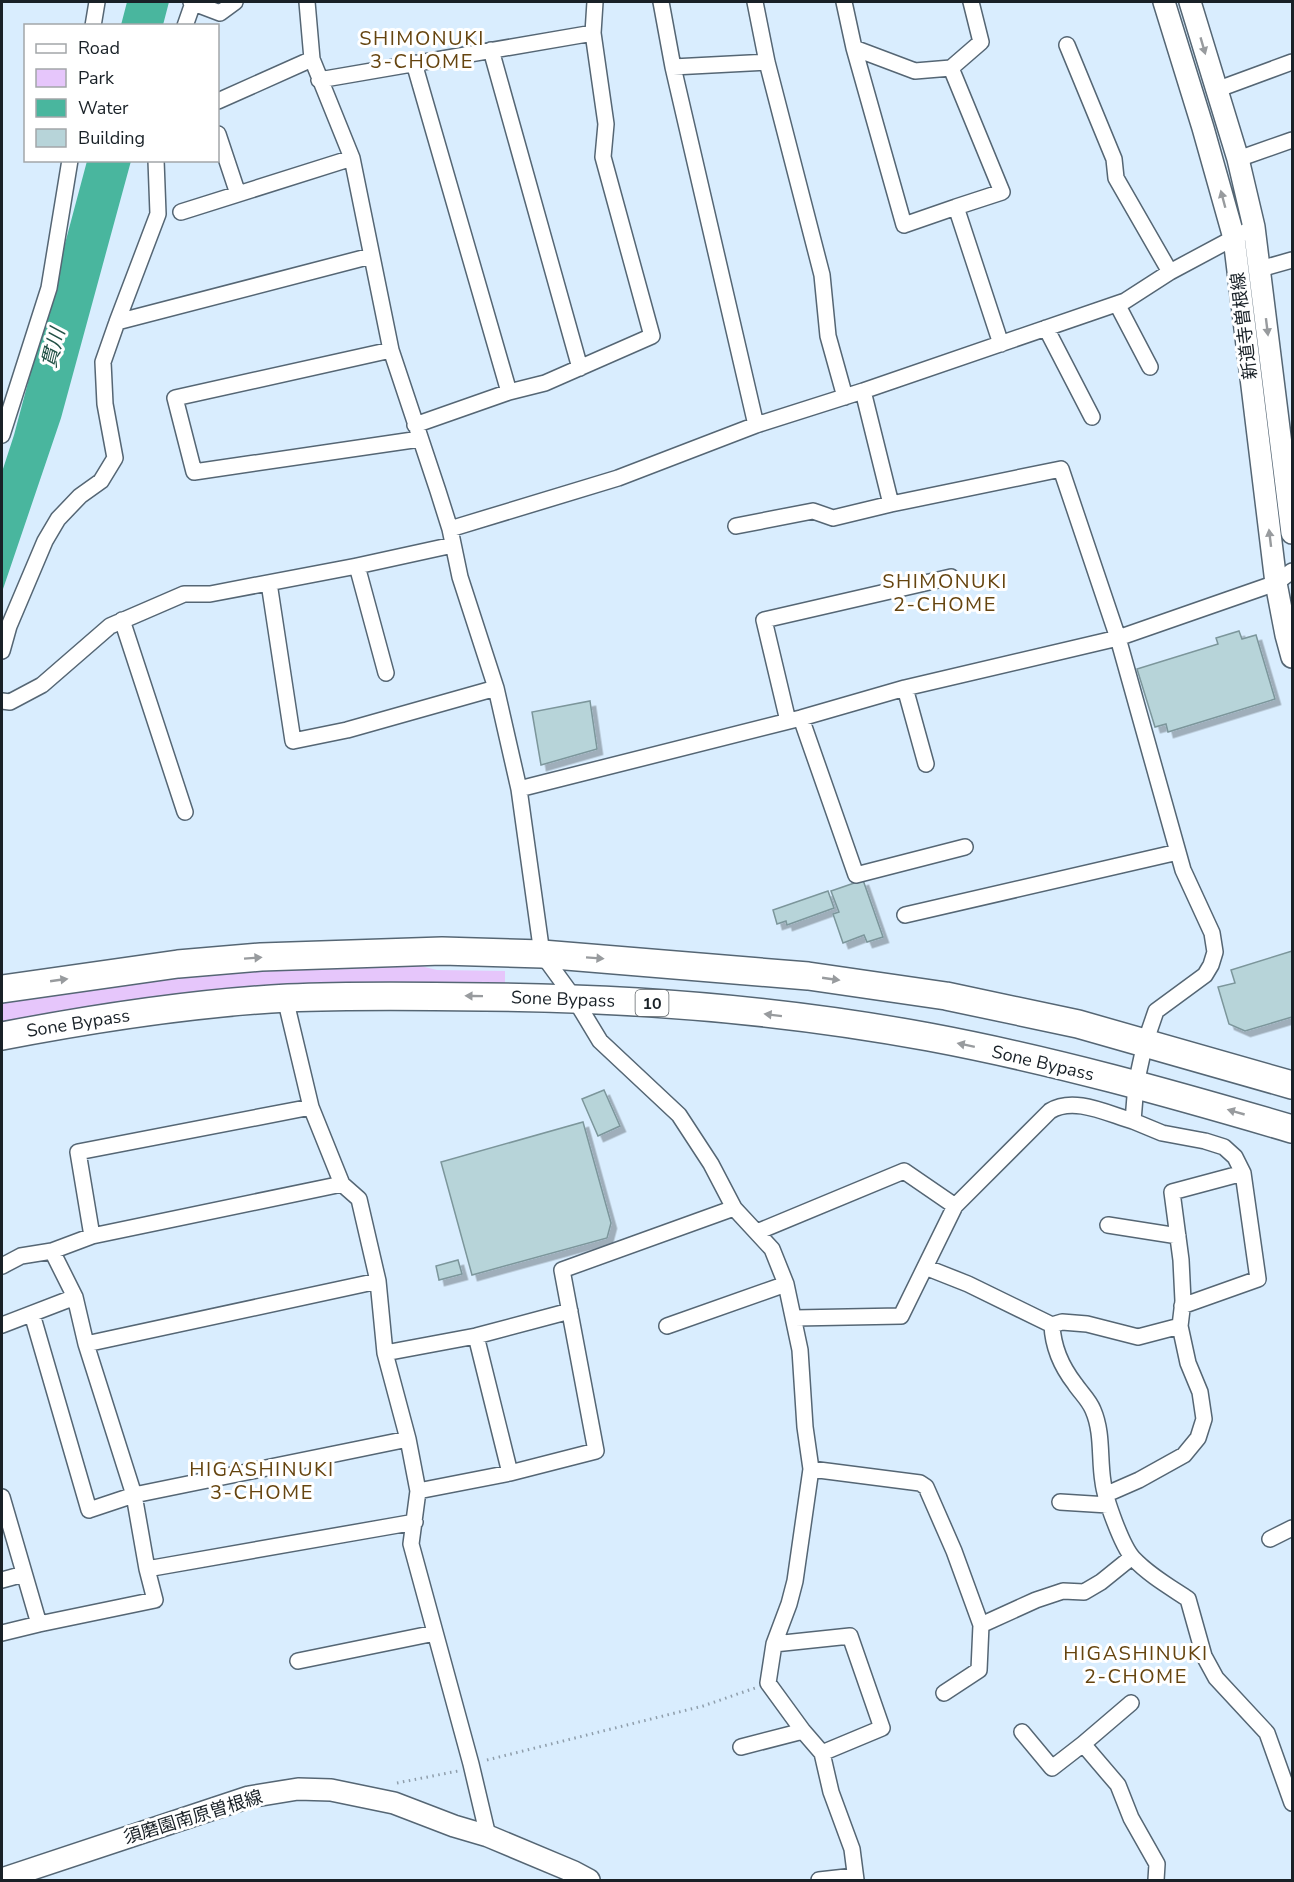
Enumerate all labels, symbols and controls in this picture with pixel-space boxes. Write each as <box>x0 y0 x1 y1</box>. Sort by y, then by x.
legend <box>24 24 219 162</box>
district label: SHIMONUKI 3-CHOME <box>359 25 485 75</box>
text: Road <box>78 36 120 60</box>
one-way arrow <box>1199 37 1208 55</box>
text: Park <box>78 66 115 90</box>
text: Water <box>78 96 129 120</box>
text: Building <box>78 126 145 150</box>
one-way arrow <box>1218 190 1227 208</box>
street label: 新道寺曽根線 <box>1226 271 1262 381</box>
one-way arrow <box>1262 317 1272 336</box>
water label: 貫川 <box>36 324 72 371</box>
one-way arrow <box>1265 528 1275 547</box>
district label: SHIMONUKI 2-CHOME <box>882 568 1008 618</box>
one-way arrow <box>243 953 262 963</box>
one-way arrow <box>585 954 604 963</box>
one-way arrow <box>50 975 69 985</box>
one-way arrow <box>821 975 840 984</box>
street label: Sone Bypass <box>510 985 616 1013</box>
road number: 10 <box>636 990 668 1016</box>
one-way arrow <box>464 992 483 1001</box>
street label: Sone Bypass <box>25 1003 131 1043</box>
one-way arrow <box>764 1010 783 1019</box>
one-way arrow <box>956 1040 975 1050</box>
street label: Sone Bypass <box>989 1040 1097 1086</box>
one-way arrow <box>1227 1107 1245 1117</box>
district label: HIGASHINUKI 3-CHOME <box>189 1456 335 1506</box>
district label: HIGASHINUKI 2-CHOME <box>1063 1640 1209 1690</box>
street label: 須磨園南原曽根線 <box>121 1784 265 1850</box>

